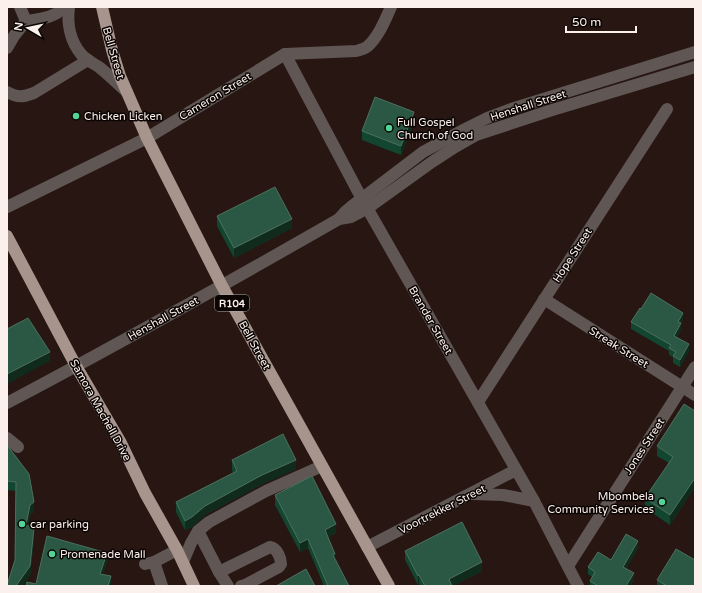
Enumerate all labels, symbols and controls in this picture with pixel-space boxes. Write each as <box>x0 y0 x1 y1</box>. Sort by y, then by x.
north arrow <box>8 8 48 48</box>
scale bar <box>566 8 636 34</box>
text: 50 m <box>572 15 601 29</box>
text: N <box>12 21 26 32</box>
street label: Bell Street <box>100 26 127 81</box>
street label: Cameron Street <box>177 70 254 123</box>
street label: Henshall Street <box>489 87 568 124</box>
place label: Chicken Licken <box>84 110 162 123</box>
marker: Chicken Licken <box>71 111 81 121</box>
place label: Full Gospel Church of God <box>397 116 473 142</box>
marker: Full Gospel Church of God <box>384 123 394 133</box>
street label: Hope Street <box>550 226 595 285</box>
street label: Brander Street <box>406 284 455 357</box>
street label: Henshall Street <box>126 294 201 343</box>
road number: R104 <box>215 295 249 311</box>
street label: Bell Street <box>236 319 273 372</box>
street label: Streak Street <box>587 324 651 371</box>
street label: Samora Machell Drive <box>67 357 134 463</box>
street label: Jones Street <box>621 416 667 477</box>
street label: Voortrekker Street <box>397 482 488 537</box>
place label: Mbombela Community Services <box>548 490 654 516</box>
marker: Mbombela Community Services <box>657 497 667 507</box>
place label: car parking <box>30 518 89 531</box>
marker: car parking <box>17 519 27 529</box>
place label: Promenade Mall <box>60 548 146 561</box>
marker: Promenade Mall <box>47 549 57 559</box>

